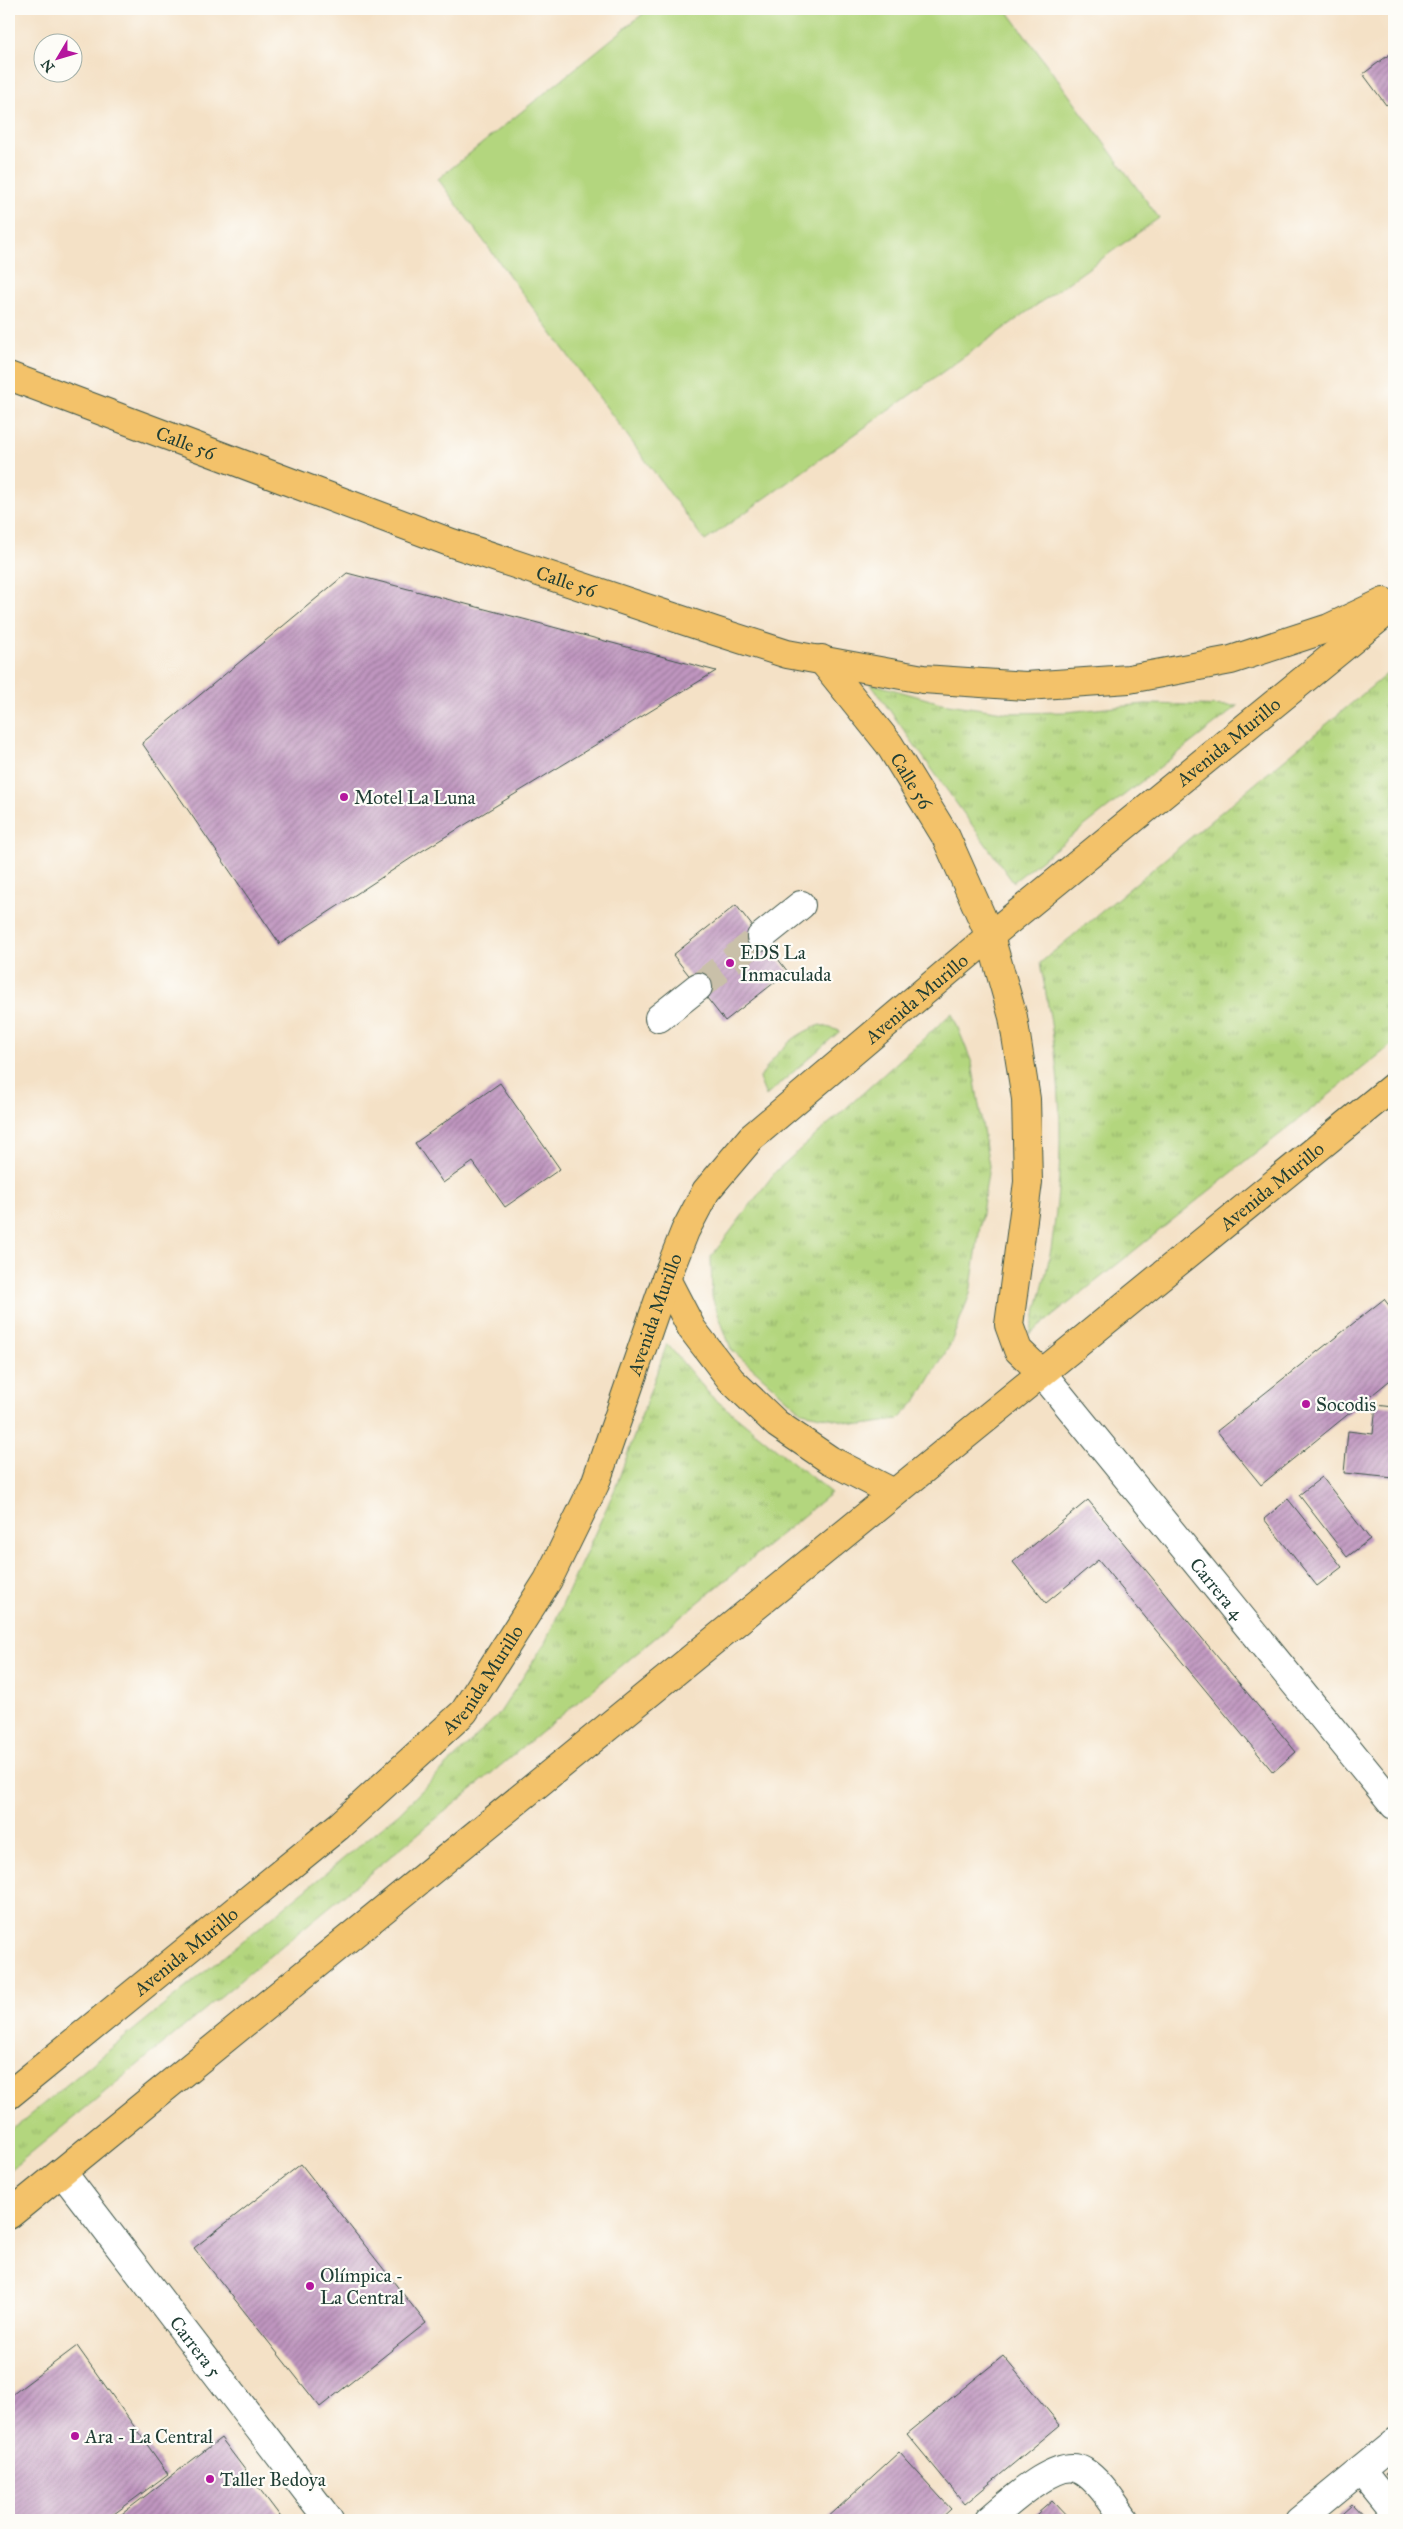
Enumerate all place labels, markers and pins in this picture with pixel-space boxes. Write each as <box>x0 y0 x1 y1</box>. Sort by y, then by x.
place label: Motel La Luna <box>354 786 477 809</box>
marker: Motel La Luna <box>338 791 350 803</box>
place label: EDS La Inmaculada <box>740 941 832 986</box>
marker: EDS La Inmaculada <box>724 957 736 969</box>
place label: Socodis <box>1316 1393 1376 1416</box>
marker: Socodis <box>1300 1398 1312 1410</box>
place label: Olímpica - La Central <box>320 2264 405 2309</box>
marker: Olímpica - La Central <box>304 2280 316 2292</box>
place label: Ara - La Central <box>84 2425 214 2448</box>
marker: Ara - La Central <box>69 2430 81 2442</box>
place label: Taller Bedoya <box>220 2468 327 2491</box>
marker: Taller Bedoya <box>204 2473 216 2485</box>

